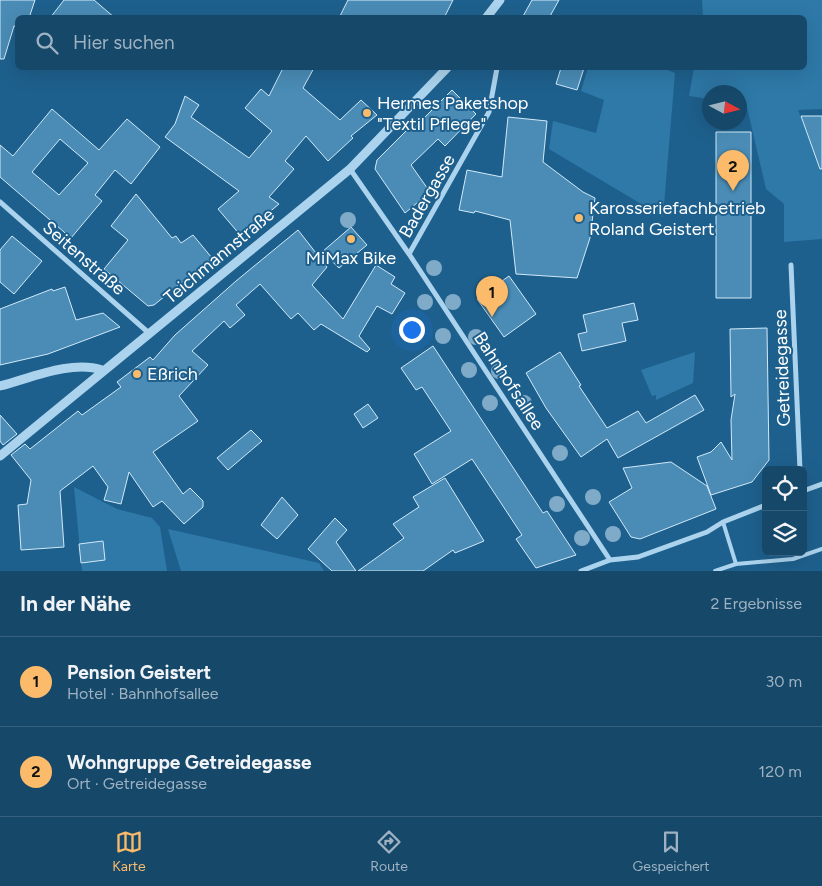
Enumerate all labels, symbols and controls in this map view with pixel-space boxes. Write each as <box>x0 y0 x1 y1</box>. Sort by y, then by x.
search box <box>15 15 807 70</box>
icon: search <box>33 29 61 57</box>
text: Hier suchen <box>73 31 174 54</box>
north arrow <box>702 85 747 130</box>
place label: Hermes Paketshop "Textil Pflege" <box>377 92 529 135</box>
marker: Hermes Paketshop "Textil Pflege" <box>361 107 373 119</box>
street label: Badergasse <box>394 150 460 242</box>
pin: 2 <box>717 150 749 191</box>
place label: Karosseriefachbetrieb Roland Geistert <box>589 197 766 240</box>
street label: Teichmannstraße <box>159 203 279 309</box>
marker: Karosseriefachbetrieb Roland Geistert <box>573 212 585 224</box>
street label: Seitenstraße <box>38 216 130 300</box>
marker: MiMax Bike <box>345 233 357 245</box>
place label: MiMax Bike <box>306 247 396 269</box>
pin: 1 <box>476 276 508 317</box>
street label: Getreidegasse <box>769 309 795 427</box>
your location <box>399 317 425 343</box>
street label: Bahnhofsallee <box>469 328 549 434</box>
place label: Eßrich <box>147 363 198 385</box>
marker: Eßrich <box>131 368 143 380</box>
map controls <box>762 466 807 556</box>
button: locate <box>762 466 807 511</box>
button: layers <box>762 511 807 556</box>
text: In der Nähe <box>20 591 131 616</box>
text: 2 Ergebnisse <box>710 594 802 613</box>
text: Pension Geistert <box>67 661 211 684</box>
text: 1 <box>33 672 39 691</box>
text: 30 m <box>765 672 802 691</box>
text: Hotel · Bahnhofsallee <box>67 684 219 703</box>
text: Wohngruppe Getreidegasse <box>67 751 311 774</box>
text: 2 <box>31 762 41 781</box>
text: 120 m <box>759 762 802 781</box>
text: Ort · Getreidegasse <box>67 774 207 793</box>
tab: Karte <box>112 828 146 875</box>
tab: Route <box>370 828 408 875</box>
tab: Gespeichert <box>633 828 710 875</box>

